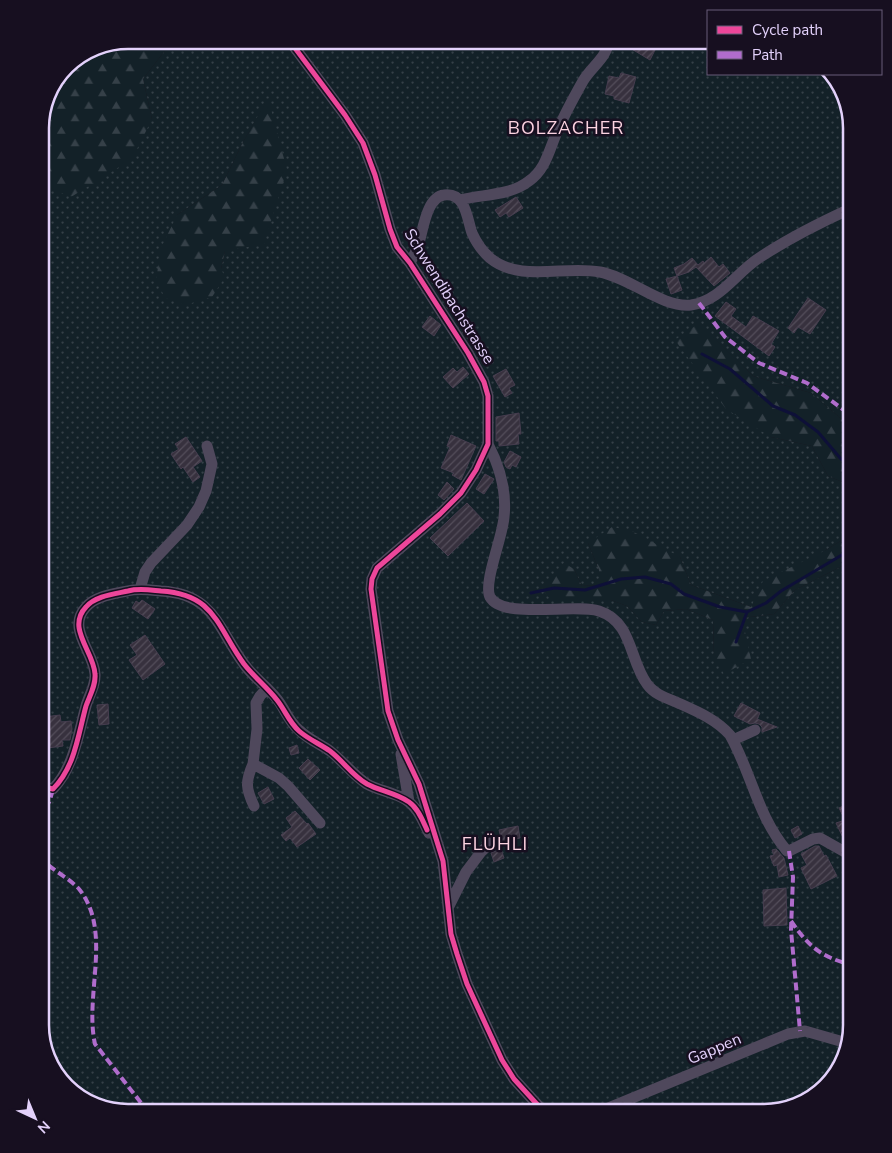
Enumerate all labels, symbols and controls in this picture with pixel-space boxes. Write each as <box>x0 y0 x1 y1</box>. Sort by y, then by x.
legend <box>707 10 882 75</box>
text: Cycle path <box>752 20 823 40</box>
text: Path <box>752 45 783 65</box>
district label: BOLZACHER <box>508 116 624 140</box>
street label: Schwendibachstrasse <box>399 225 500 368</box>
district label: FLÜHLI <box>462 832 528 856</box>
street label: Gappen <box>684 1028 745 1070</box>
north arrow <box>10 1093 60 1143</box>
text: N <box>33 1117 54 1137</box>

